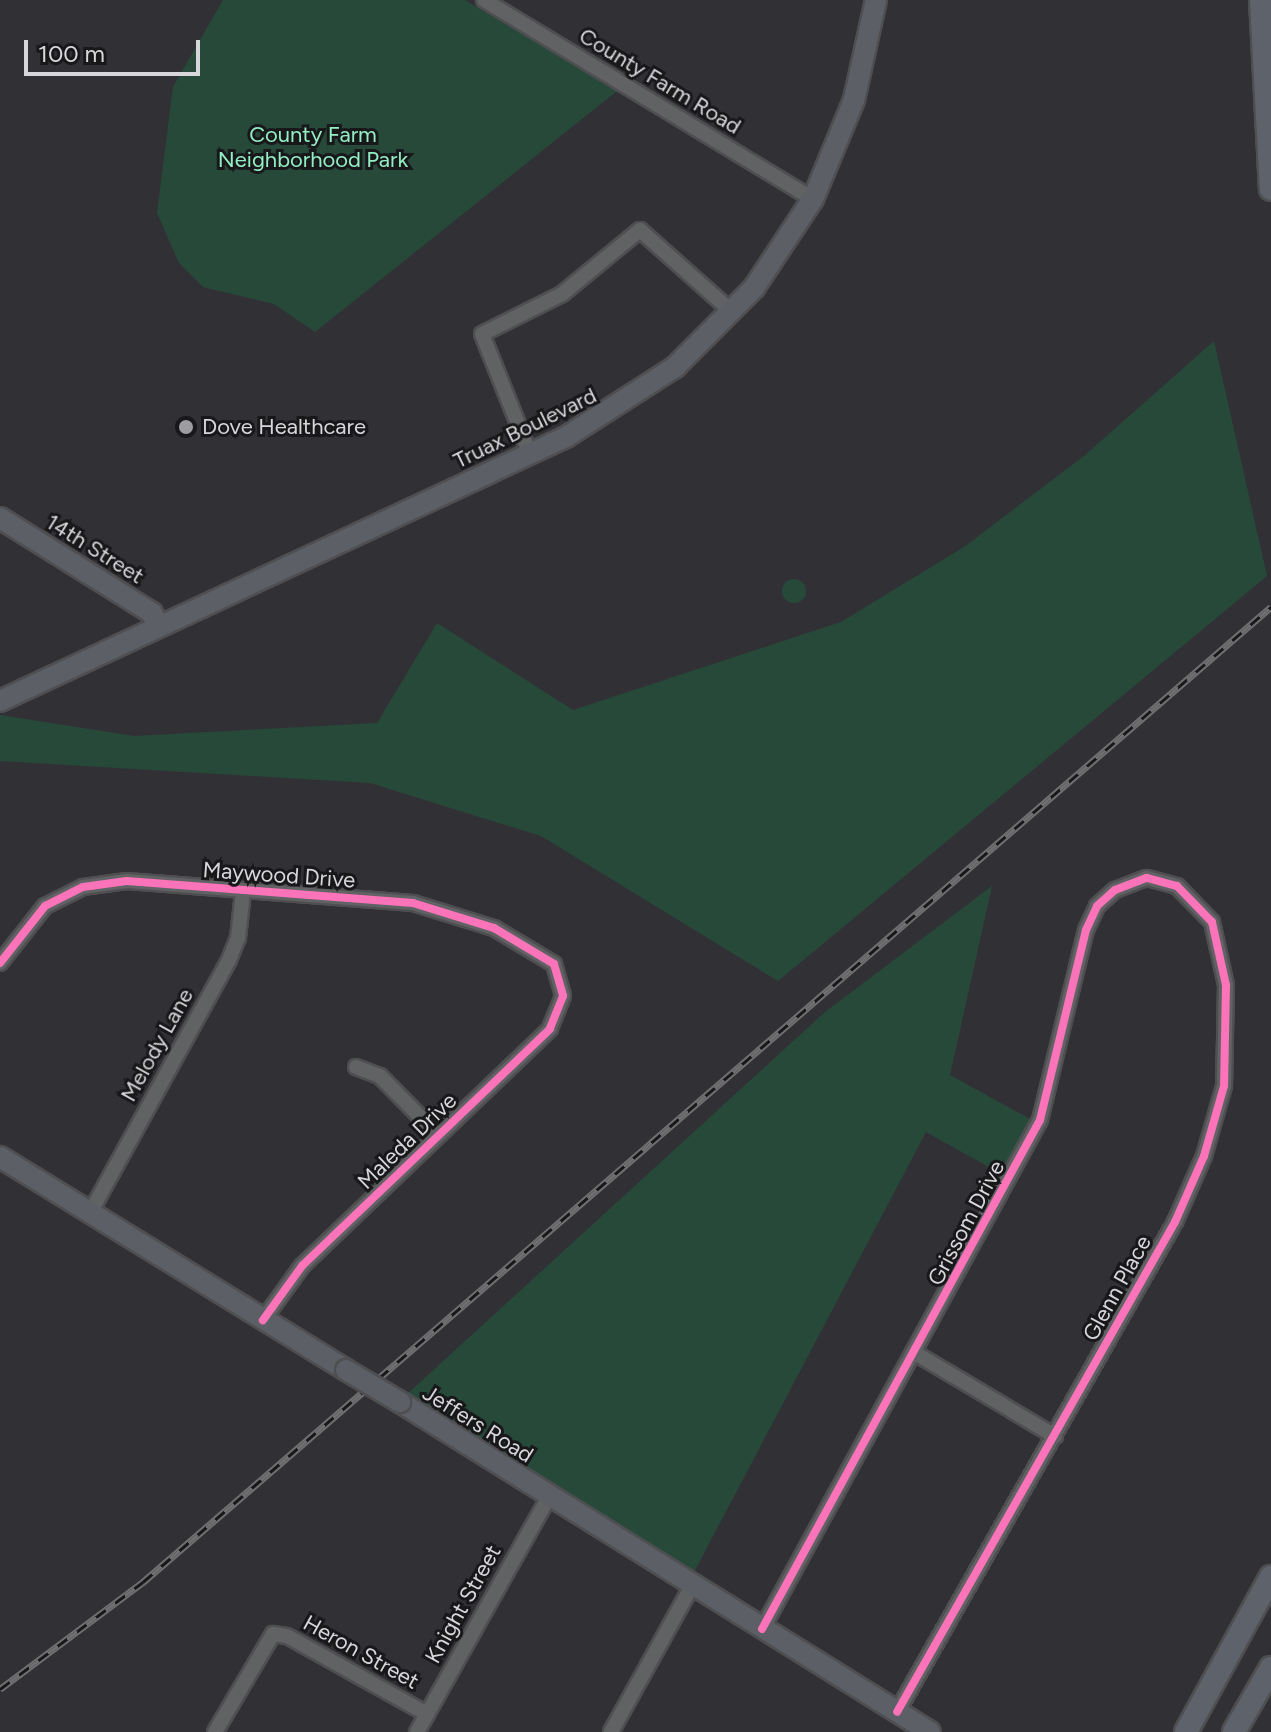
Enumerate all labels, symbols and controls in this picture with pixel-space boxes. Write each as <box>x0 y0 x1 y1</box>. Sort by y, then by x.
street label: County Farm Road <box>574 22 746 140</box>
scale bar <box>28 24 204 74</box>
text: 100 m <box>38 39 105 68</box>
park label: County Farm Neighborhood Park <box>218 121 408 172</box>
street label: Truax Boulevard <box>449 382 601 474</box>
place label: Dove Healthcare <box>202 414 366 440</box>
marker: Dove Healthcare <box>177 418 195 436</box>
street label: 14th Street <box>41 509 149 589</box>
street label: Maywood Drive <box>202 856 356 894</box>
street label: Melody Lane <box>115 984 199 1106</box>
street label: Maleda Drive <box>352 1087 462 1195</box>
street label: Grissom Drive <box>922 1156 1010 1290</box>
street label: Glenn Place <box>1077 1231 1157 1345</box>
street label: Jeffers Road <box>418 1380 538 1468</box>
street label: Knight Street <box>420 1540 506 1668</box>
street label: Heron Street <box>299 1609 423 1695</box>

